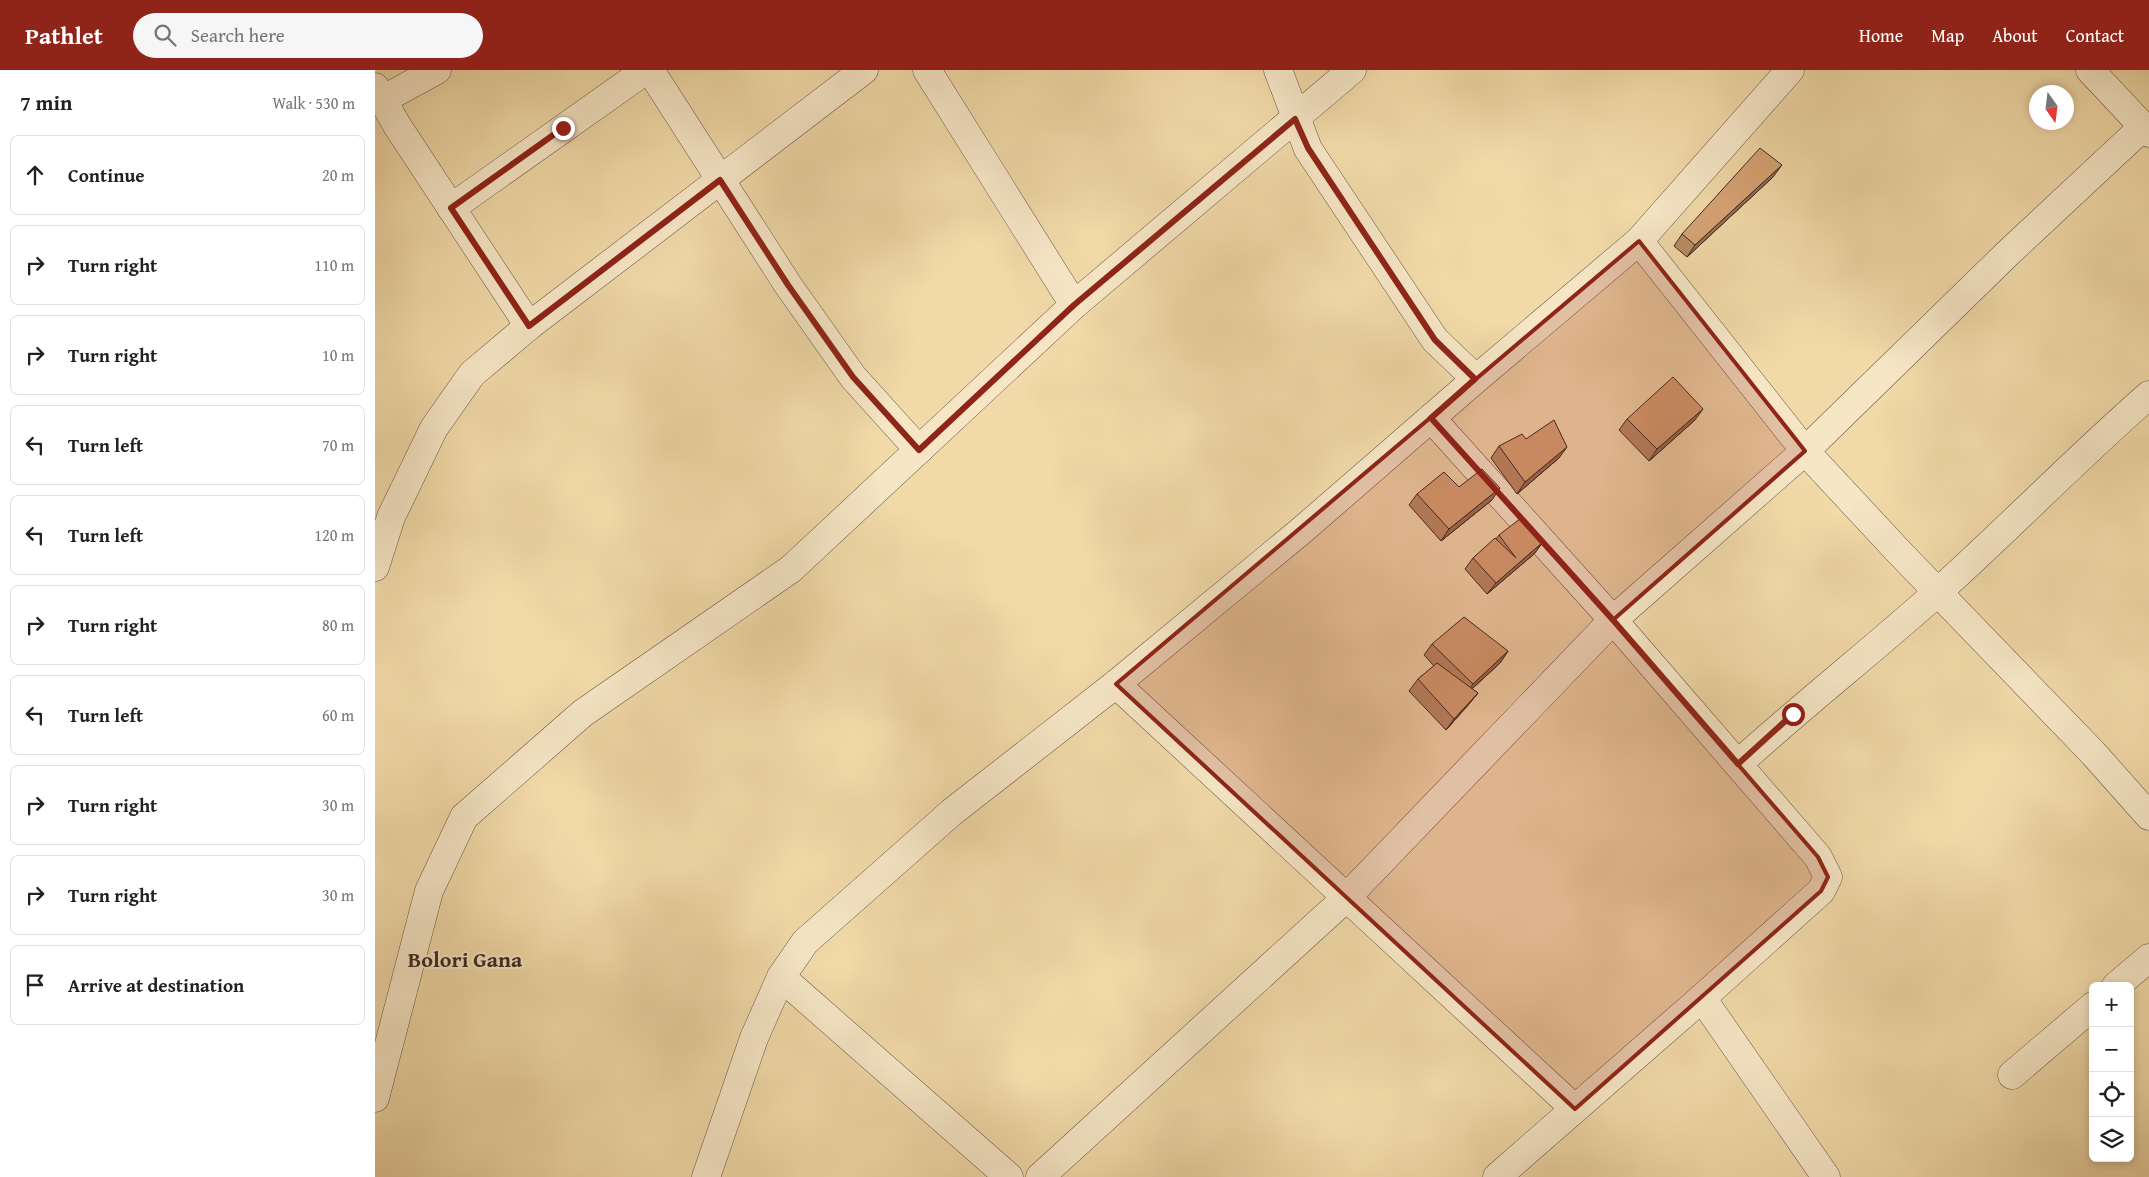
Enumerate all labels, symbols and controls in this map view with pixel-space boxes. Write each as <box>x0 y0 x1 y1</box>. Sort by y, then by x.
search box <box>133 13 483 58</box>
text: Pathlet <box>25 18 103 53</box>
icon: search <box>151 21 179 49</box>
text: Search here <box>191 21 285 49</box>
text: Home <box>1859 22 1903 49</box>
text: Map <box>1931 22 1964 49</box>
text: About <box>1992 22 2038 49</box>
text: Contact <box>2066 22 2124 49</box>
north arrow <box>2029 85 2074 130</box>
text: 7 min <box>20 87 72 118</box>
text: Walk · 530 m <box>272 91 355 115</box>
route end <box>552 117 575 140</box>
icon: ahead <box>21 161 49 189</box>
text: Continue <box>68 161 145 189</box>
text: 20 m <box>322 163 354 187</box>
icon: right <box>21 251 49 279</box>
text: Turn right <box>68 251 157 279</box>
text: 110 m <box>314 253 354 277</box>
icon: right <box>21 341 49 369</box>
text: Turn right <box>68 341 157 369</box>
text: 10 m <box>322 343 354 367</box>
icon: left <box>21 431 49 459</box>
text: Turn left <box>68 431 143 459</box>
text: 70 m <box>322 433 354 457</box>
icon: left <box>21 521 49 549</box>
text: Turn left <box>68 521 143 549</box>
text: 120 m <box>314 523 354 547</box>
icon: right <box>21 611 49 639</box>
text: Turn right <box>68 611 157 639</box>
text: 80 m <box>322 613 354 637</box>
icon: left <box>21 701 49 729</box>
text: Turn left <box>68 701 143 729</box>
text: 60 m <box>322 703 354 727</box>
route start <box>1782 703 1805 726</box>
icon: right <box>21 791 49 819</box>
text: Turn right <box>68 791 157 819</box>
text: 30 m <box>322 793 354 817</box>
icon: right <box>21 881 49 909</box>
text: Turn right <box>68 881 157 909</box>
text: 30 m <box>322 883 354 907</box>
district label: Bolori Gana <box>408 943 523 975</box>
icon: arrive <box>21 971 49 999</box>
text: Arrive at destination <box>68 971 244 999</box>
map controls <box>2089 982 2134 1162</box>
button: + <box>2089 982 2134 1027</box>
button: − <box>2089 1027 2134 1072</box>
button: locate <box>2089 1072 2134 1117</box>
button: layers <box>2089 1117 2134 1162</box>

